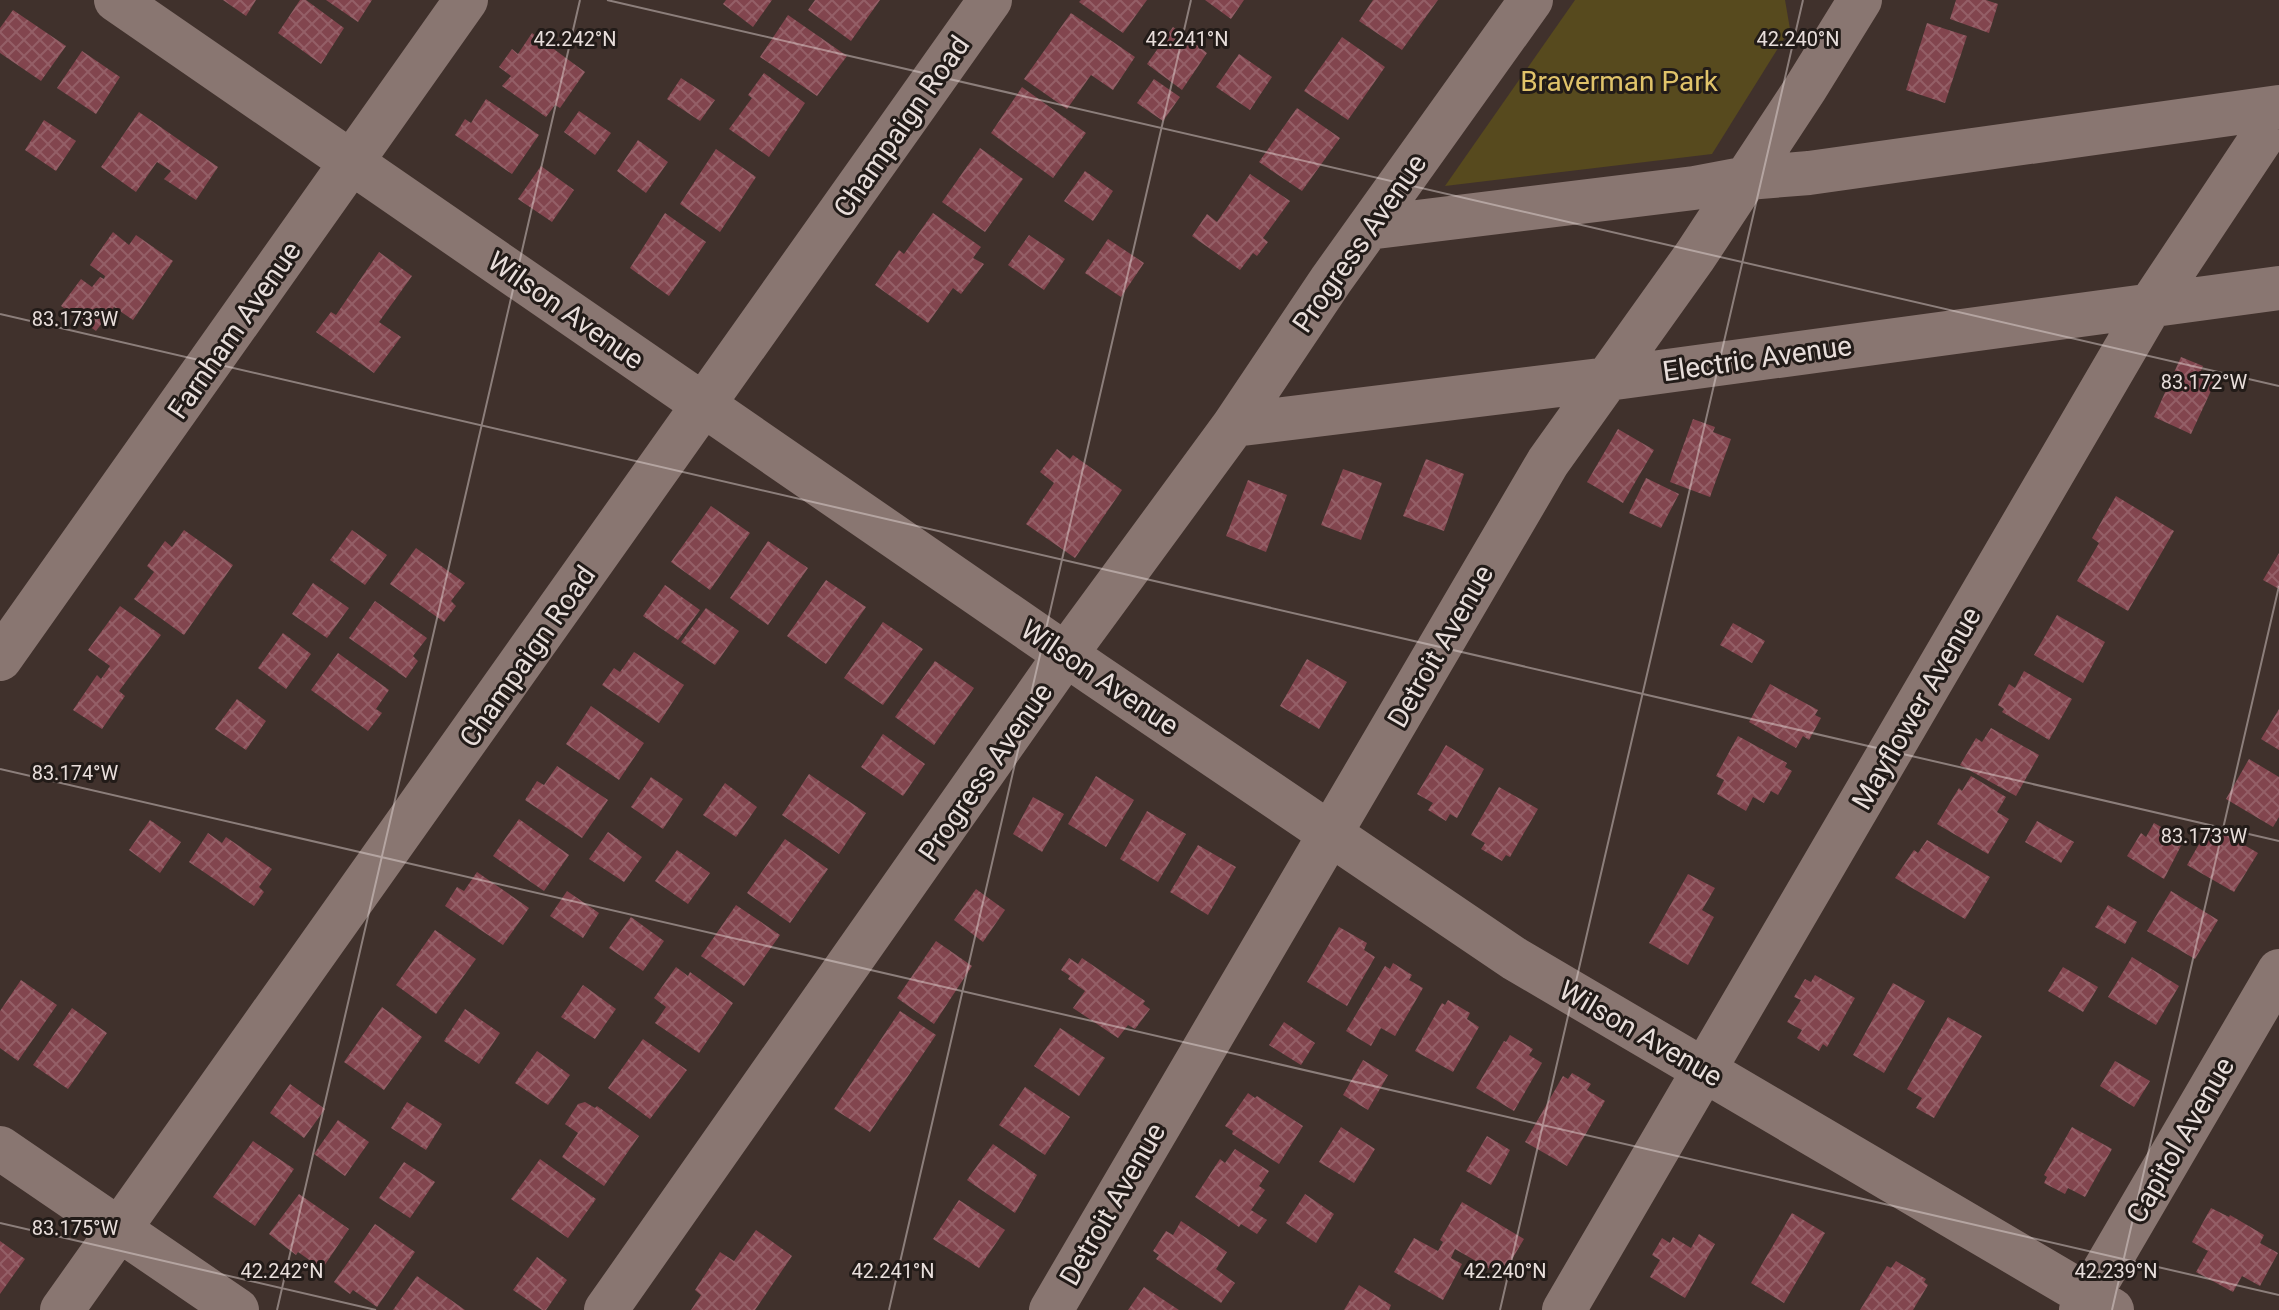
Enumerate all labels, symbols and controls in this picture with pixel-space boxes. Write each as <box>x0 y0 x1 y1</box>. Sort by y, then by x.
text: 42.242°N <box>533 27 617 51</box>
text: 42.241°N <box>1145 27 1229 51</box>
text: 42.240°N <box>1756 27 1840 51</box>
street label: Champaign Road <box>827 29 976 223</box>
park label: Braverman Park <box>1520 65 1719 98</box>
street label: Progress Avenue <box>1286 148 1433 339</box>
street label: Farnham Avenue <box>161 235 308 425</box>
street label: Wilson Avenue <box>481 244 650 376</box>
text: 83.173°W <box>32 307 119 331</box>
street label: Electric Avenue <box>1660 329 1854 388</box>
text: 83.172°W <box>2161 370 2248 394</box>
street label: Champaign Road <box>453 559 602 753</box>
street label: Detroit Avenue <box>1381 559 1500 733</box>
street label: Mayflower Avenue <box>1845 601 1988 815</box>
street label: Wilson Avenue <box>1015 613 1185 742</box>
street label: Progress Avenue <box>912 677 1059 868</box>
text: 83.174°W <box>32 761 119 785</box>
text: 83.173°W <box>2161 824 2248 848</box>
street label: Wilson Avenue <box>1553 973 1728 1093</box>
street label: Capitol Avenue <box>2120 1051 2241 1229</box>
street label: Detroit Avenue <box>1053 1117 1172 1291</box>
text: 83.175°W <box>32 1216 119 1240</box>
text: 42.242°N <box>240 1259 324 1283</box>
text: 42.241°N <box>851 1259 935 1283</box>
text: 42.240°N <box>1463 1259 1547 1283</box>
text: 42.239°N <box>2074 1259 2158 1283</box>

